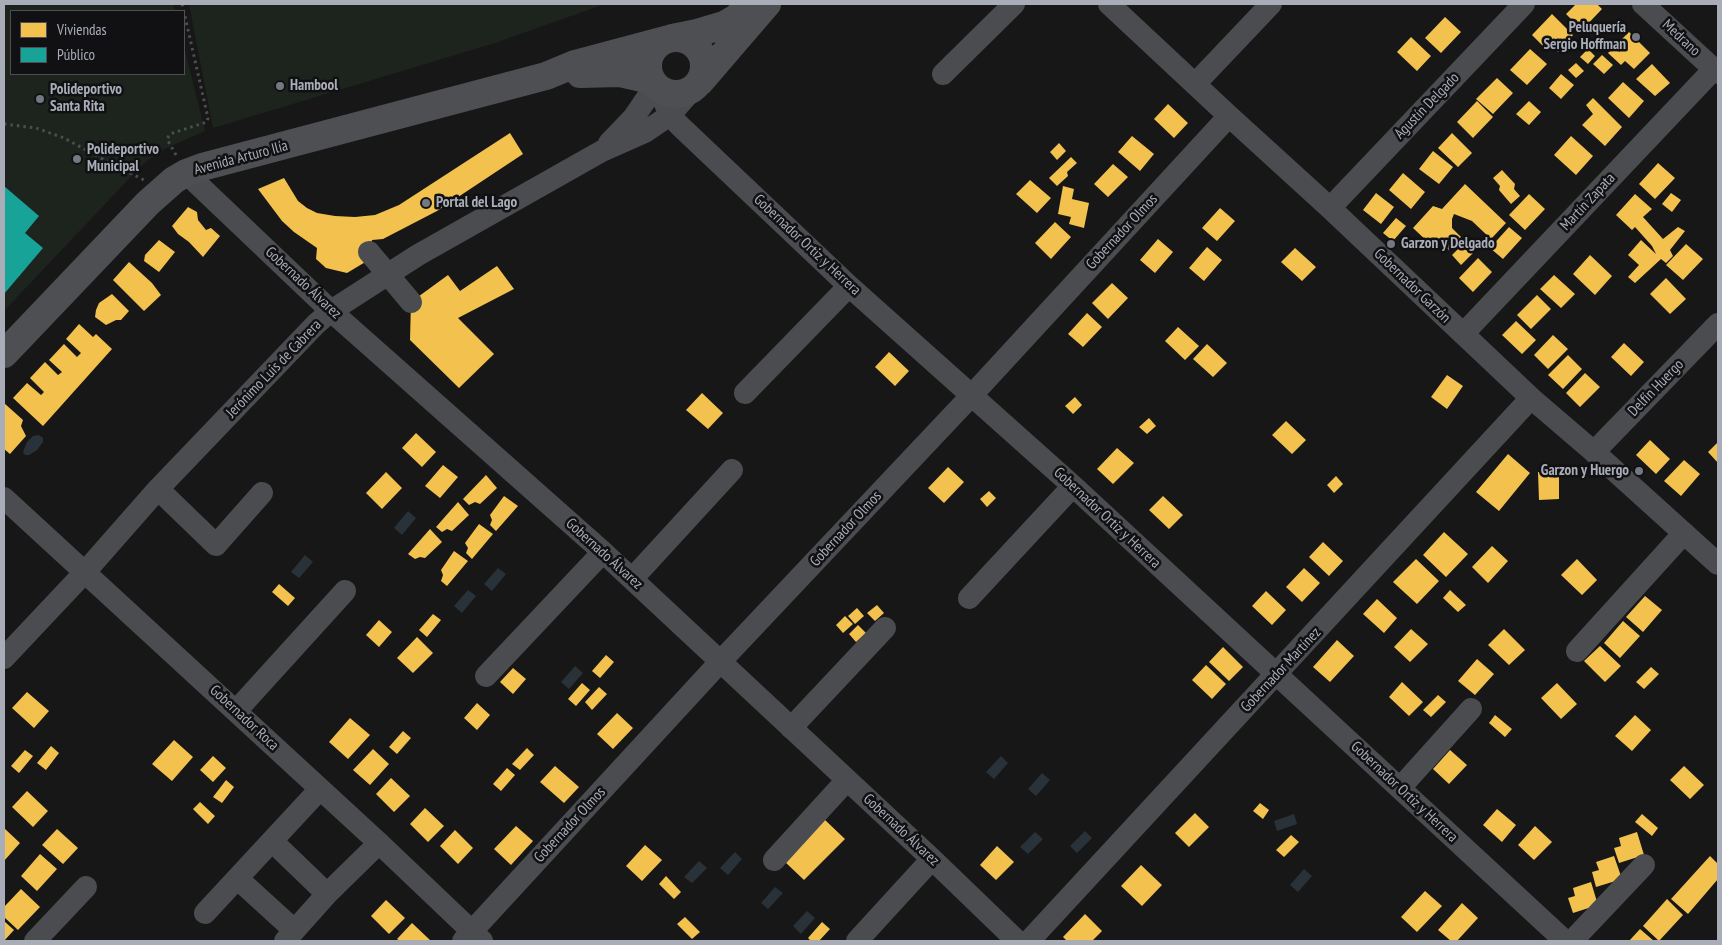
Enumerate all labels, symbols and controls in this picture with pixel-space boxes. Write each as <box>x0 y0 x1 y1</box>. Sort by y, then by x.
legend <box>10 10 185 75</box>
street label: Medrano <box>1658 16 1704 60</box>
place label: Peluquería Sergio Hoffman <box>1543 19 1626 54</box>
text: Viviendas <box>57 20 107 39</box>
marker: Peluquería Sergio Hoffman <box>1630 31 1642 43</box>
text: Público <box>57 45 95 64</box>
street label: Agustín Delgado <box>1391 69 1463 143</box>
place label: Hambool <box>290 77 338 95</box>
marker: Hambool <box>274 80 286 92</box>
place label: Polideportivo Santa Rita <box>50 81 122 116</box>
marker: Polideportivo Santa Rita <box>34 93 46 105</box>
street label: Avenida Arturo Ilía <box>192 137 290 179</box>
place label: Polideportivo Municipal <box>87 141 159 176</box>
marker: Polideportivo Municipal <box>71 153 83 165</box>
street label: Martín Zapata <box>1557 169 1619 235</box>
street label: Gobernador Ortiz y Herrera <box>750 191 864 299</box>
street label: Gobernador Olmos <box>1082 191 1162 273</box>
place label: Portal del Lago <box>436 194 517 212</box>
marker: Portal del Lago <box>420 197 432 209</box>
place label: Garzon y Delgado <box>1401 235 1495 253</box>
marker: Garzon y Delgado <box>1385 238 1397 250</box>
street label: Gobernado Álvarez <box>261 243 345 323</box>
street label: Gobernador Garzón <box>1370 245 1454 327</box>
street label: Jerónimo Luis de Cabrera <box>223 316 325 422</box>
street label: Delfín Huergo <box>1624 356 1688 420</box>
place label: Garzon y Huergo <box>1541 462 1629 480</box>
street label: Gobernador Ortiz y Herrera <box>1050 464 1164 572</box>
marker: Garzon y Huergo <box>1633 465 1645 477</box>
street label: Gobernador Olmos <box>806 488 886 570</box>
street label: Gobernado Álvarez <box>562 515 646 593</box>
street label: Gobernador Martínez <box>1237 624 1325 716</box>
street label: Gobernador Roca <box>206 681 282 755</box>
street label: Gobernador Ortiz y Herrera <box>1347 738 1461 846</box>
street label: Gobernador Olmos <box>530 784 610 866</box>
street label: Gobernado Álvarez <box>859 790 943 870</box>

